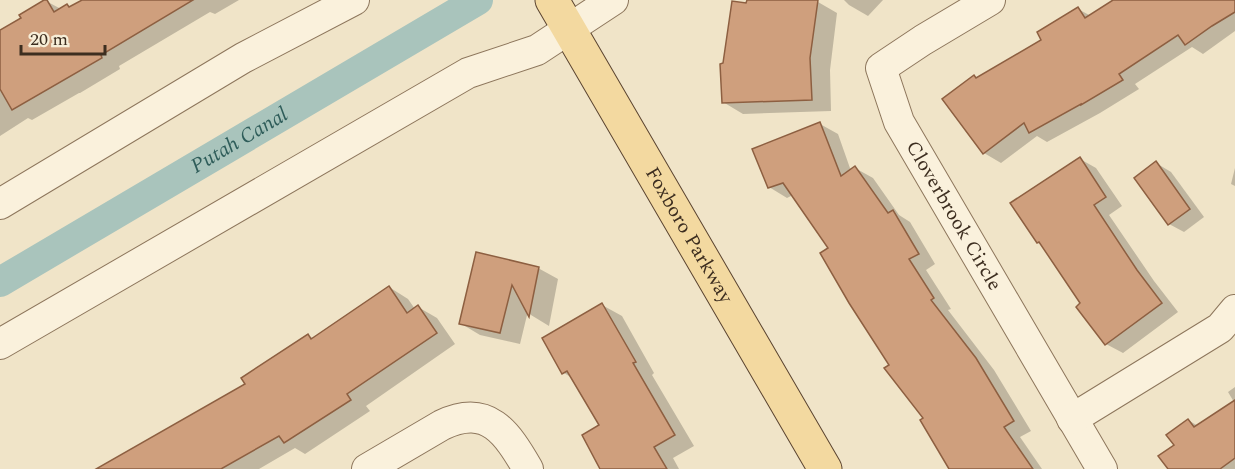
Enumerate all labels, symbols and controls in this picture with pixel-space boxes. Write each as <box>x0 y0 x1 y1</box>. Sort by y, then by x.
scale bar <box>21 18 105 56</box>
text: 20 m <box>30 26 68 53</box>
water label: Putah Canal <box>185 99 295 182</box>
street label: Cloverbrook Circle <box>898 135 1010 296</box>
street label: Foxboro Parkway <box>637 161 741 310</box>

